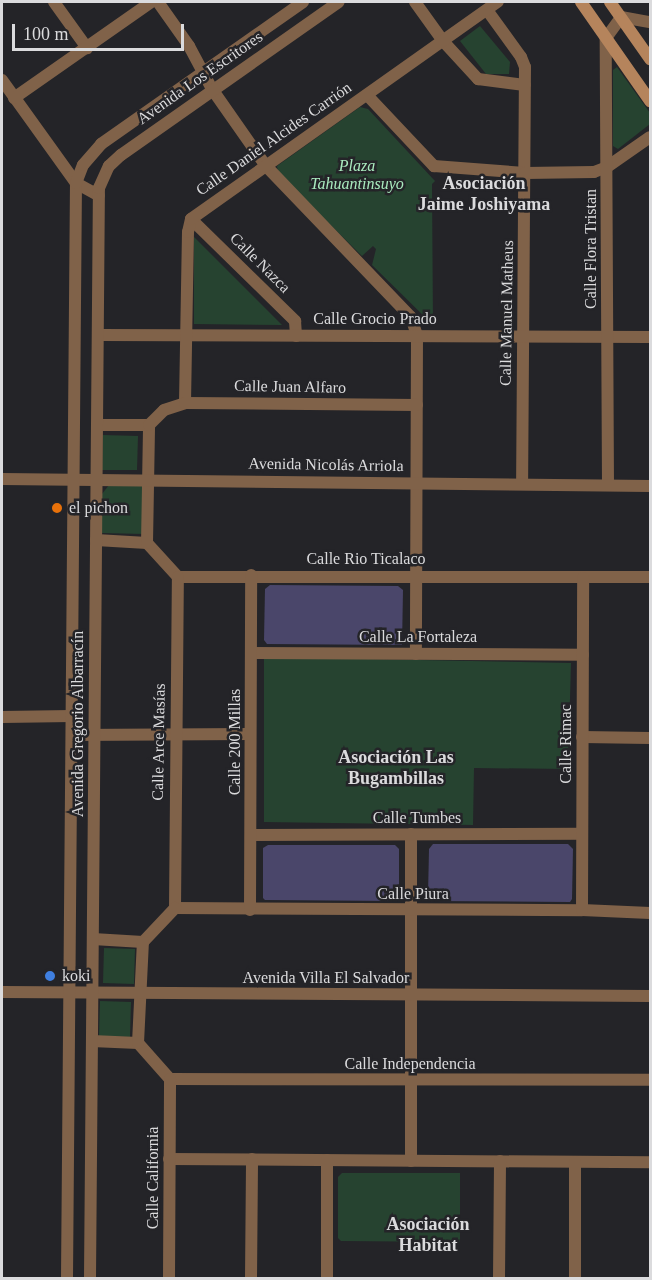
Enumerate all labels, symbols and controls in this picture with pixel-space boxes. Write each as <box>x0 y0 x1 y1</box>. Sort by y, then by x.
scale bar <box>15 12 188 50</box>
text: 100 m <box>23 24 69 44</box>
street label: Avenida Los Escritores <box>133 27 267 129</box>
street label: Calle Daniel Alcides Carrión <box>192 78 356 200</box>
park label: Plaza Tahuantinsuyo <box>310 156 404 194</box>
district label: Asociación Jaime Joshiyama <box>418 173 550 216</box>
street label: Calle Flora Tristan <box>581 189 601 309</box>
street label: Calle Nazca <box>226 229 294 297</box>
street label: Calle Manuel Matheus <box>496 240 518 386</box>
street label: Calle Grocio Prado <box>313 309 437 329</box>
street label: Calle Juan Alfaro <box>233 376 347 398</box>
street label: Avenida Nicolás Arriola <box>248 454 404 476</box>
place label: el pichon <box>69 498 128 518</box>
marker: el pichon <box>50 501 64 515</box>
street label: Calle Rio Ticalaco <box>306 549 426 569</box>
street label: Calle La Fortaleza <box>359 627 477 647</box>
street label: Avenida Gregorio Albarracín <box>68 630 88 818</box>
street label: Calle Arce Masías <box>148 683 170 801</box>
street label: Calle 200 Millas <box>225 689 245 795</box>
street label: Calle Rimac <box>556 704 576 784</box>
district label: Asociación Las Bugambillas <box>338 747 454 789</box>
street label: Calle Tumbes <box>373 808 461 828</box>
street label: Calle Piura <box>377 884 449 904</box>
place label: koki <box>62 966 90 986</box>
street label: Avenida Villa El Salvador <box>242 968 410 988</box>
marker: koki <box>43 969 57 983</box>
street label: Calle Independencia <box>344 1054 476 1074</box>
street label: Calle California <box>143 1127 163 1229</box>
district label: Asociación Habitat <box>387 1214 469 1256</box>

